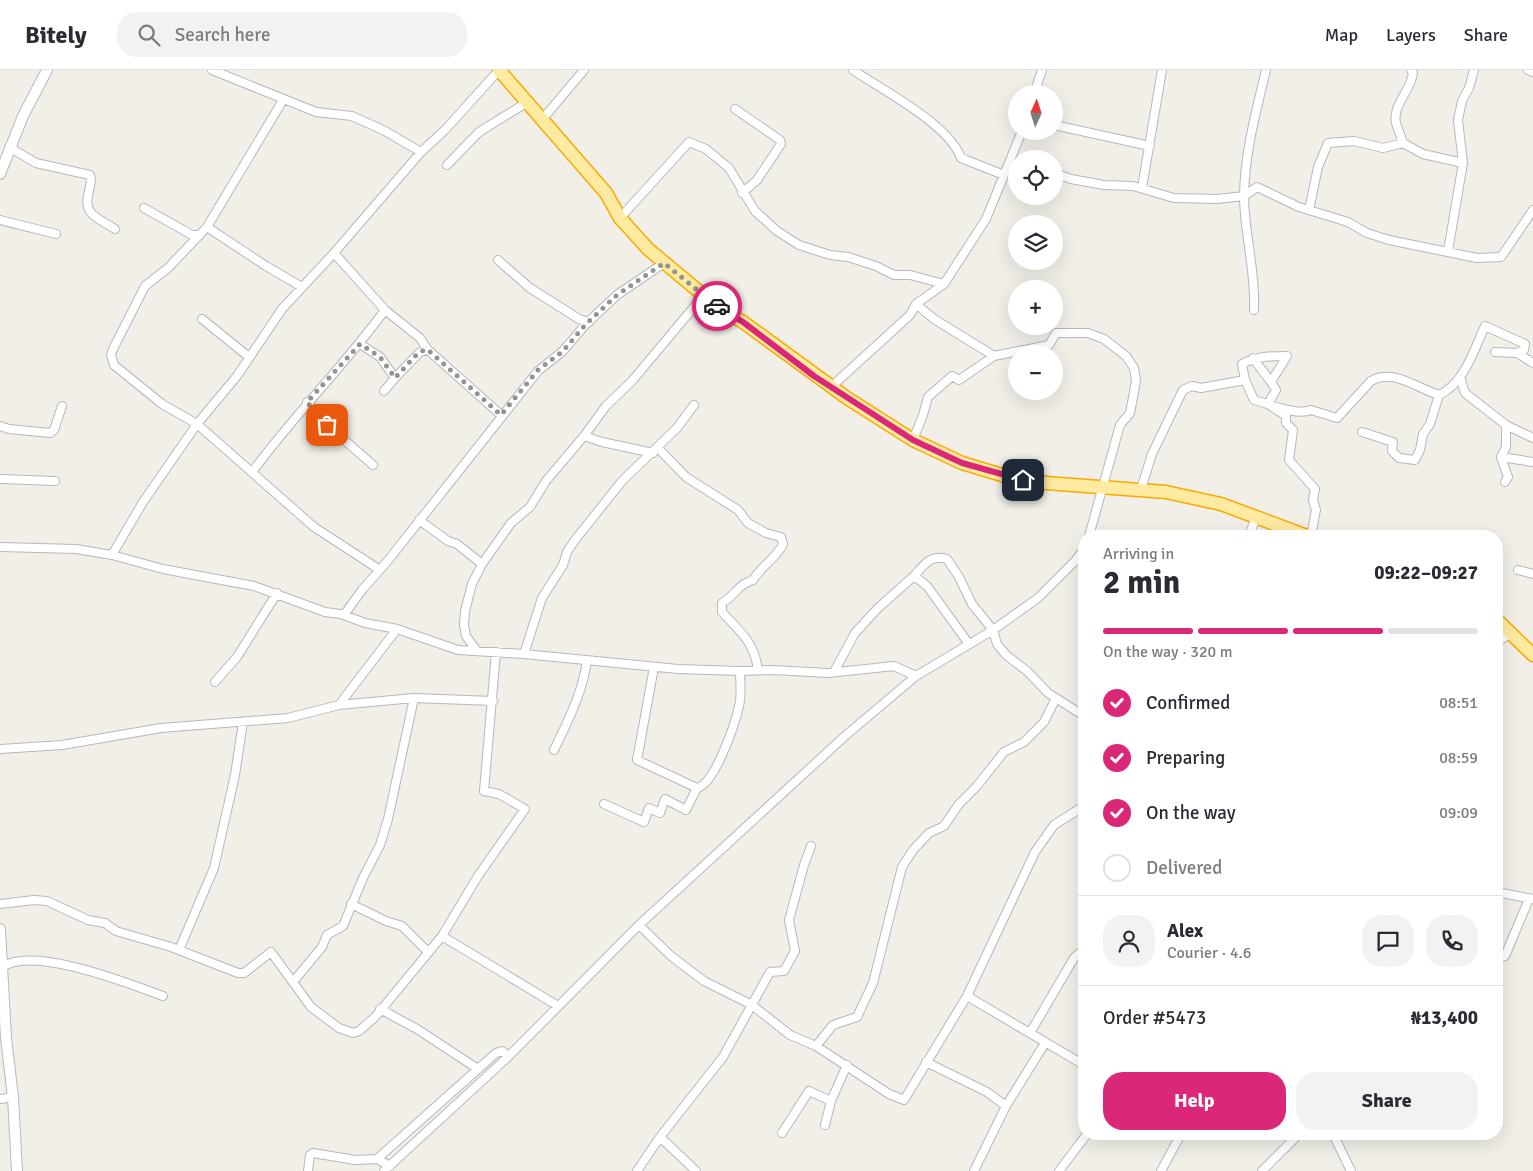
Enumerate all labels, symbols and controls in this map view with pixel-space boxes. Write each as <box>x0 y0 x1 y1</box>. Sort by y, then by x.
search box <box>117 12 467 57</box>
text: Bitely <box>25 20 87 50</box>
icon: search <box>135 21 163 49</box>
text: Search here <box>175 23 270 47</box>
text: Map <box>1325 24 1358 46</box>
text: Layers <box>1386 24 1436 46</box>
text: Share <box>1464 24 1508 46</box>
north arrow <box>1008 85 1062 140</box>
map controls <box>1008 85 1063 400</box>
button: locate <box>1008 150 1063 205</box>
button: layers <box>1008 215 1063 270</box>
button: + <box>1008 280 1063 335</box>
courier <box>692 281 742 331</box>
icon: car <box>703 292 731 320</box>
button: − <box>1008 345 1063 400</box>
pin <box>306 404 348 446</box>
icon: bag <box>313 411 341 439</box>
pin <box>1002 459 1044 501</box>
icon: home <box>1009 466 1037 494</box>
text: Arriving in <box>1103 544 1174 564</box>
text: 09:22–09:27 <box>1374 561 1478 585</box>
text: 2 min <box>1103 563 1180 602</box>
text: On the way · 320 m <box>1103 642 1233 662</box>
icon: check <box>1103 689 1131 717</box>
text: Confirmed <box>1146 691 1230 715</box>
text: 08:51 <box>1439 693 1478 713</box>
icon: check <box>1103 744 1131 772</box>
text: Preparing <box>1146 746 1225 770</box>
text: 08:59 <box>1439 748 1478 768</box>
icon: check <box>1103 799 1131 827</box>
text: On the way <box>1146 801 1236 825</box>
text: 09:09 <box>1439 803 1478 823</box>
text: Delivered <box>1146 856 1222 880</box>
button: person <box>1103 915 1155 967</box>
button: chat <box>1362 915 1414 967</box>
button: phone <box>1426 915 1478 967</box>
text: Alex <box>1167 919 1203 943</box>
text: Courier · 4.6 <box>1167 943 1251 963</box>
text: Order #5473 <box>1103 1006 1206 1030</box>
text: ₦13,400 <box>1411 1006 1478 1030</box>
button: Help <box>1103 1072 1286 1130</box>
button: Share <box>1296 1072 1478 1130</box>

